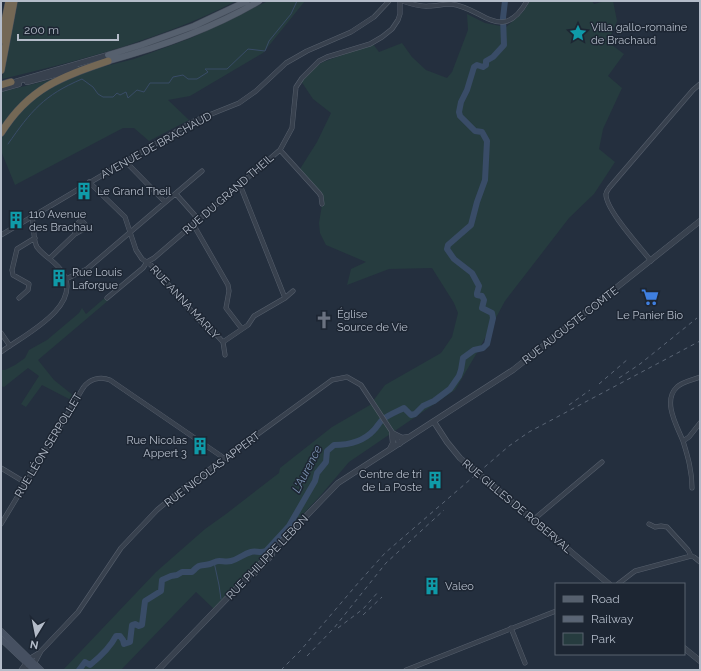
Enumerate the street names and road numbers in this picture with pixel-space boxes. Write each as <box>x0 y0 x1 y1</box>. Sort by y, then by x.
street label: AVENUE DE BRACHAUD <box>98 109 214 181</box>
street label: RUE DU GRAND THEIL <box>180 151 277 237</box>
street label: RUE ANNA MARLY <box>147 263 222 342</box>
street label: RUE AUGUSTE COMTE <box>520 284 621 367</box>
street label: RUE LÉON SERPOLLET <box>11 390 85 500</box>
street label: RUE NICOLAS APPERT <box>162 429 263 510</box>
street label: RUE GILLES DE ROBERVAL <box>459 457 575 556</box>
street label: RUE PHILIPPE LEBON <box>224 512 311 602</box>

